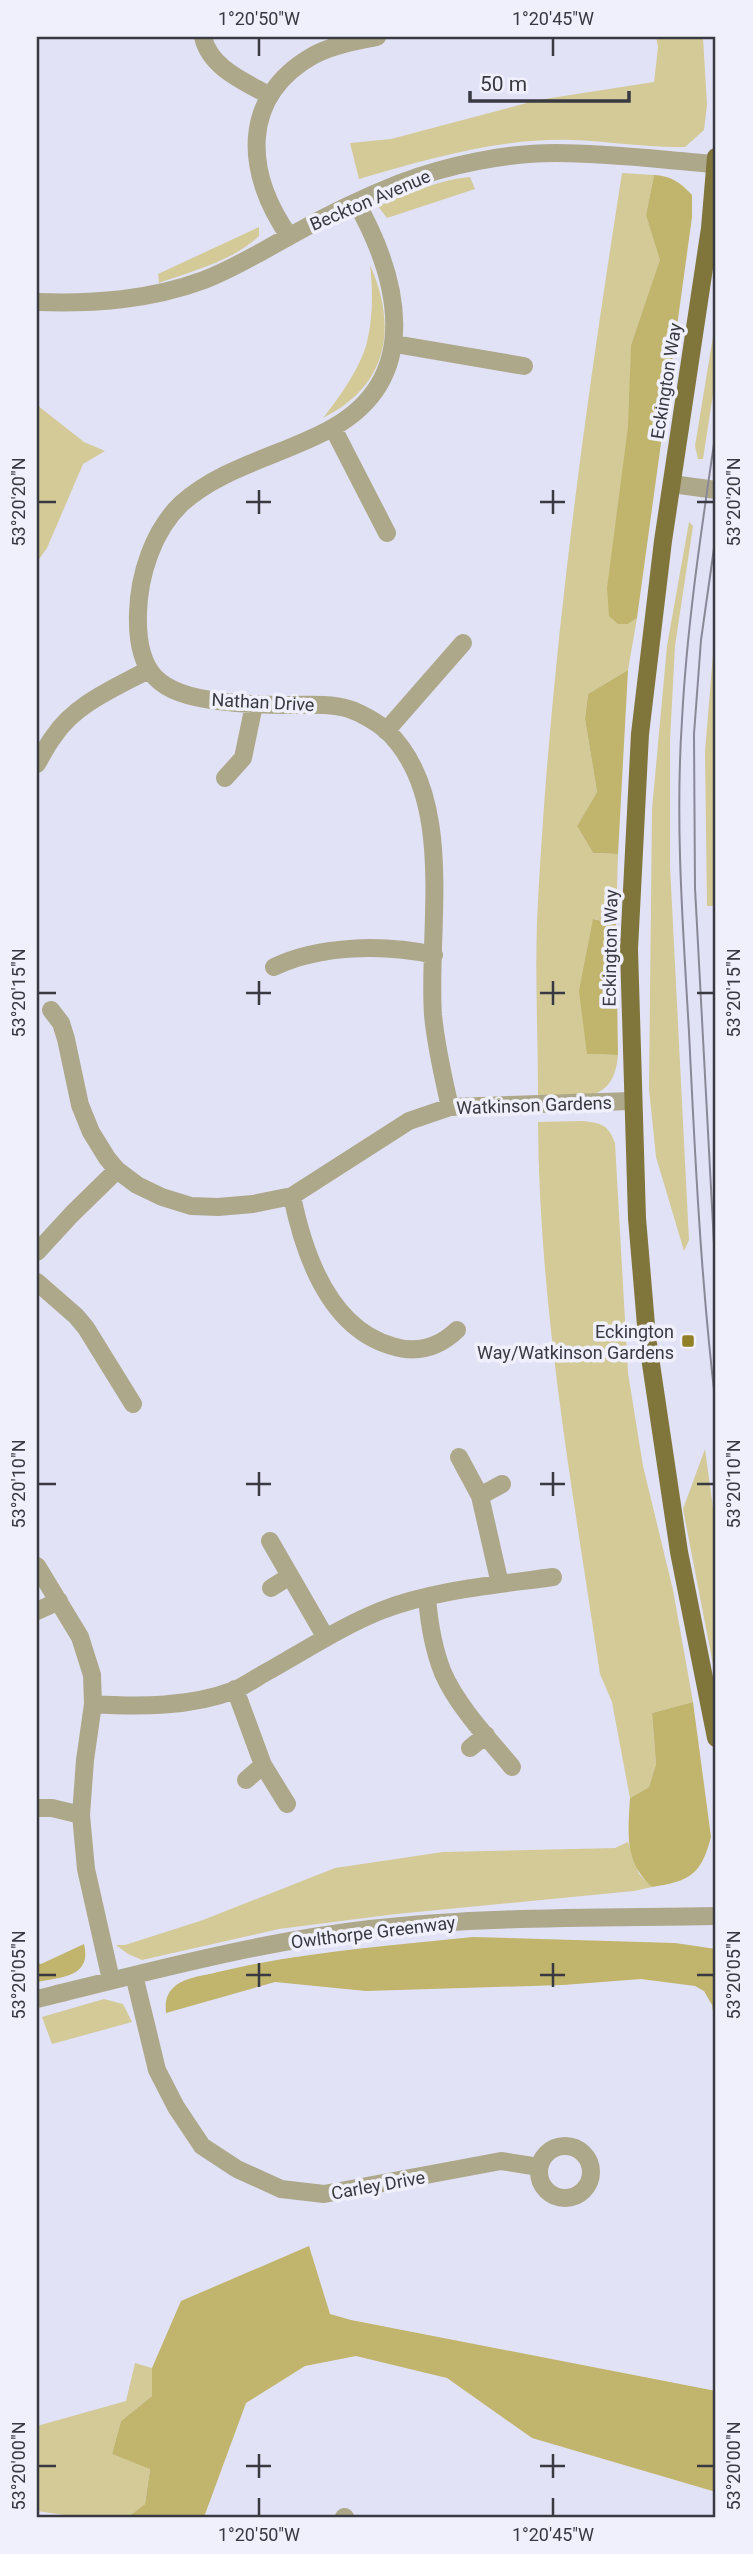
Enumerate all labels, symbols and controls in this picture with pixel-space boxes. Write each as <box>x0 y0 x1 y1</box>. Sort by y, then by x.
text: 1°20'50"W <box>218 8 300 29</box>
text: 1°20'45"W <box>512 8 594 29</box>
scale bar <box>470 60 629 104</box>
text: 50 m <box>480 72 527 96</box>
street label: Beckton Avenue <box>307 165 433 235</box>
street label: Eckington Way <box>646 321 686 441</box>
text: 53°20'20"N <box>8 457 29 547</box>
text: 53°20'20"N <box>723 457 744 547</box>
street label: Nathan Drive <box>211 689 315 715</box>
street label: Eckington Way <box>598 889 622 1007</box>
text: 53°20'15"N <box>8 948 29 1038</box>
text: 53°20'15"N <box>723 948 744 1038</box>
street label: Watkinson Gardens <box>456 1092 612 1118</box>
place label: Eckington Way/Watkinson Gardens <box>477 1321 674 1363</box>
marker: Eckington Way/Watkinson Gardens <box>680 1333 696 1349</box>
text: 53°20'10"N <box>8 1439 29 1529</box>
text: 53°20'10"N <box>723 1439 744 1529</box>
street label: Owlthorpe Greenway <box>290 1911 457 1953</box>
text: 53°20'05"N <box>8 1930 29 2020</box>
text: 53°20'05"N <box>723 1930 744 2020</box>
street label: Carley Drive <box>329 2166 427 2204</box>
text: 53°20'00"N <box>8 2421 29 2511</box>
text: 53°20'00"N <box>723 2421 744 2511</box>
text: 1°20'50"W <box>218 2524 300 2545</box>
text: 1°20'45"W <box>512 2524 594 2545</box>

